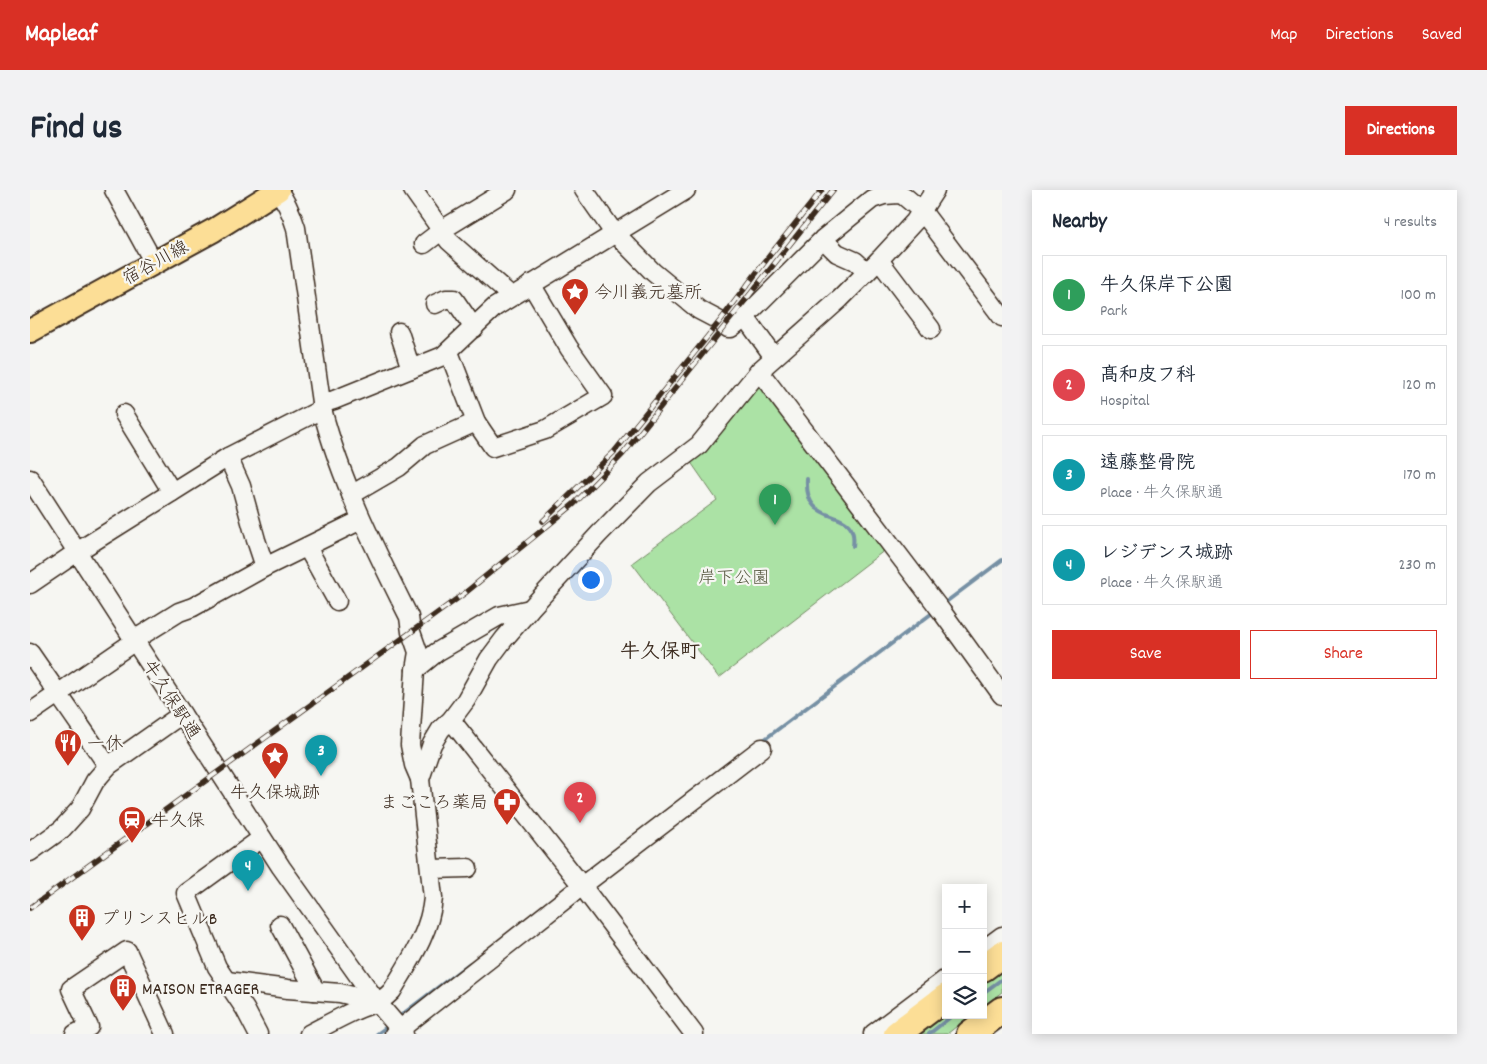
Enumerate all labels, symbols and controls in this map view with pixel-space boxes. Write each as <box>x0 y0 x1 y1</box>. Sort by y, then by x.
text: Mapleaf <box>25 18 97 52</box>
text: Map <box>1270 23 1297 48</box>
text: Directions <box>1325 23 1394 48</box>
text: Saved <box>1422 23 1462 48</box>
text: Find us <box>30 105 122 155</box>
button: Directions <box>1345 106 1457 155</box>
text: Nearby <box>1052 208 1107 238</box>
text: 4 results <box>1384 211 1437 234</box>
street label: 宿谷川線 <box>119 236 194 293</box>
text: 牛久保岸下公園 <box>1100 273 1233 300</box>
place icon: 今川義元墓所 <box>560 277 590 316</box>
place label: 今川義元墓所 <box>594 282 702 307</box>
text: 1 <box>1067 284 1071 307</box>
text: 100 m <box>1400 284 1436 307</box>
text: Park <box>1100 300 1127 323</box>
text: 髙和皮フ科 <box>1100 363 1195 390</box>
text: 2 <box>1066 374 1073 397</box>
text: 120 m <box>1402 374 1436 397</box>
text: Hospital <box>1100 390 1150 413</box>
text: 遠藤整骨院 <box>1100 451 1195 478</box>
text: 3 <box>1065 464 1073 487</box>
text: 170 m <box>1403 464 1436 487</box>
text: Place · 牛久保駅通 <box>1100 482 1223 505</box>
pin: 1 <box>759 484 791 525</box>
text: レジデンス城跡 <box>1100 541 1233 568</box>
text: 4 <box>1066 554 1072 577</box>
text: 230 m <box>1399 554 1436 577</box>
your location <box>578 567 604 593</box>
park label: 岸下公園 <box>698 567 770 592</box>
text: Place · 牛久保駅通 <box>1100 572 1223 595</box>
button: Save <box>1052 630 1240 679</box>
button: Share <box>1250 630 1437 679</box>
district label: 牛久保町 <box>620 639 700 667</box>
street label: 牛久保駅通 <box>135 656 205 745</box>
restaurant icon: 一休 <box>53 728 83 767</box>
place label: 一休 <box>87 733 123 758</box>
pin: 3 <box>305 735 337 776</box>
place icon: 牛久保城跡 <box>260 741 290 780</box>
place label: 牛久保城跡 <box>230 782 320 807</box>
pin: 2 <box>564 782 596 823</box>
pharmacy icon: まごころ薬局 <box>492 787 522 826</box>
place label: まごころ薬局 <box>380 792 488 817</box>
station icon: 牛久保 <box>117 805 147 844</box>
place label: 牛久保 <box>151 810 205 835</box>
pin: 4 <box>232 850 264 891</box>
map controls <box>942 884 987 1019</box>
button: + <box>942 884 987 929</box>
building icon: プリンスヒルB <box>67 903 97 942</box>
place label: プリンスヒルB <box>101 908 217 933</box>
button: − <box>942 929 987 974</box>
building icon: MAISON ETRAGER <box>108 973 138 1012</box>
button: layers <box>942 974 987 1019</box>
place label: MAISON ETRAGER <box>142 978 259 1003</box>

